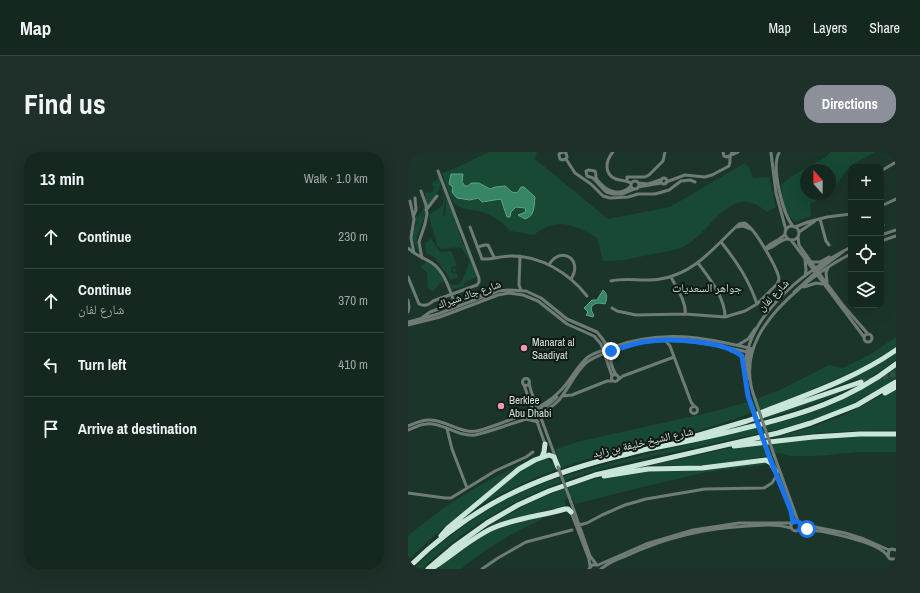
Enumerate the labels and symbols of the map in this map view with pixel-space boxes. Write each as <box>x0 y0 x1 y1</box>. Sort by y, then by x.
north arrow <box>800 164 836 200</box>
street label: شارع لفان <box>754 276 792 314</box>
street label: شارع جاك شيراك <box>435 277 503 311</box>
district label: جواهر السعديات <box>672 280 742 296</box>
place label: Manarat al Saadiyat <box>532 335 575 362</box>
route end <box>602 342 620 360</box>
marker: Manarat al Saadiyat <box>519 343 529 353</box>
place label: Berklee Abu Dhabi <box>508 393 552 420</box>
marker: Berklee Abu Dhabi <box>496 401 506 411</box>
street label: شارع الشيخ خليفة بن زايد <box>591 424 695 460</box>
route start <box>798 520 816 538</box>

